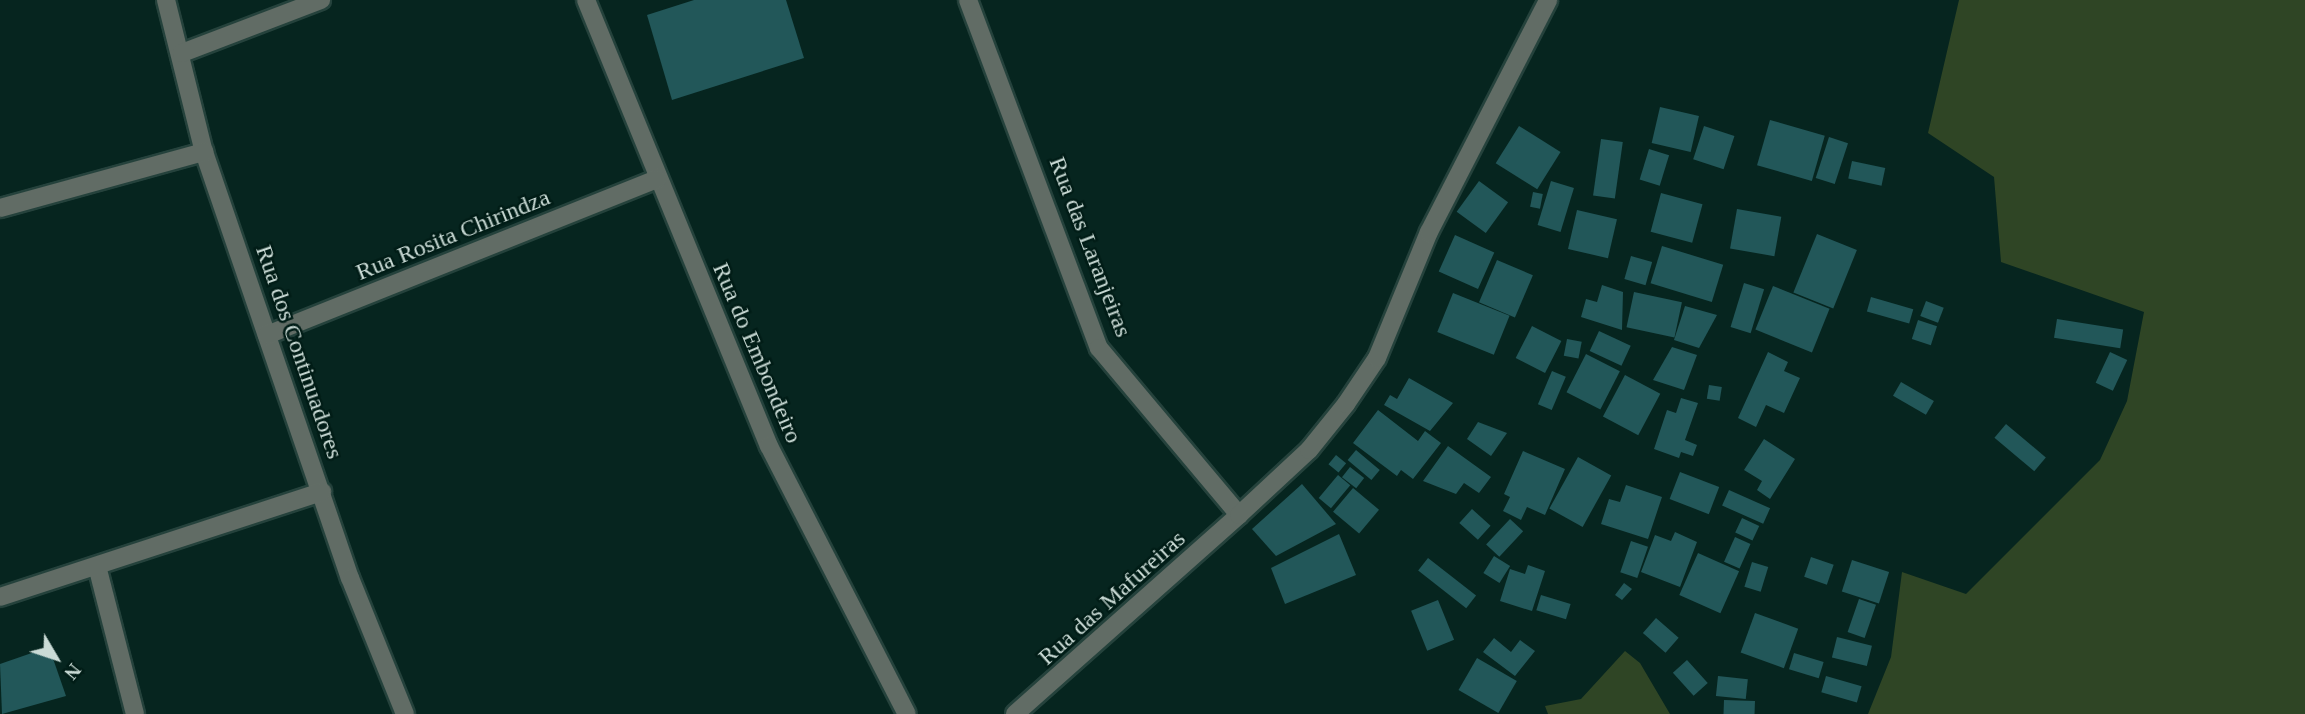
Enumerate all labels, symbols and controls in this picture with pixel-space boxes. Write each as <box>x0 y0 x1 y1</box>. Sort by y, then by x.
street label: Rua das Laranjeiras <box>1042 153 1138 341</box>
street label: Rua Rosita Chirindza <box>352 183 554 287</box>
street label: Rua dos Continuadores <box>249 241 349 463</box>
street label: Rua do Embondeiro <box>706 258 808 448</box>
street label: Rua das Mafureiras <box>1033 524 1191 672</box>
north arrow <box>21 623 91 693</box>
text: N <box>60 660 85 683</box>

